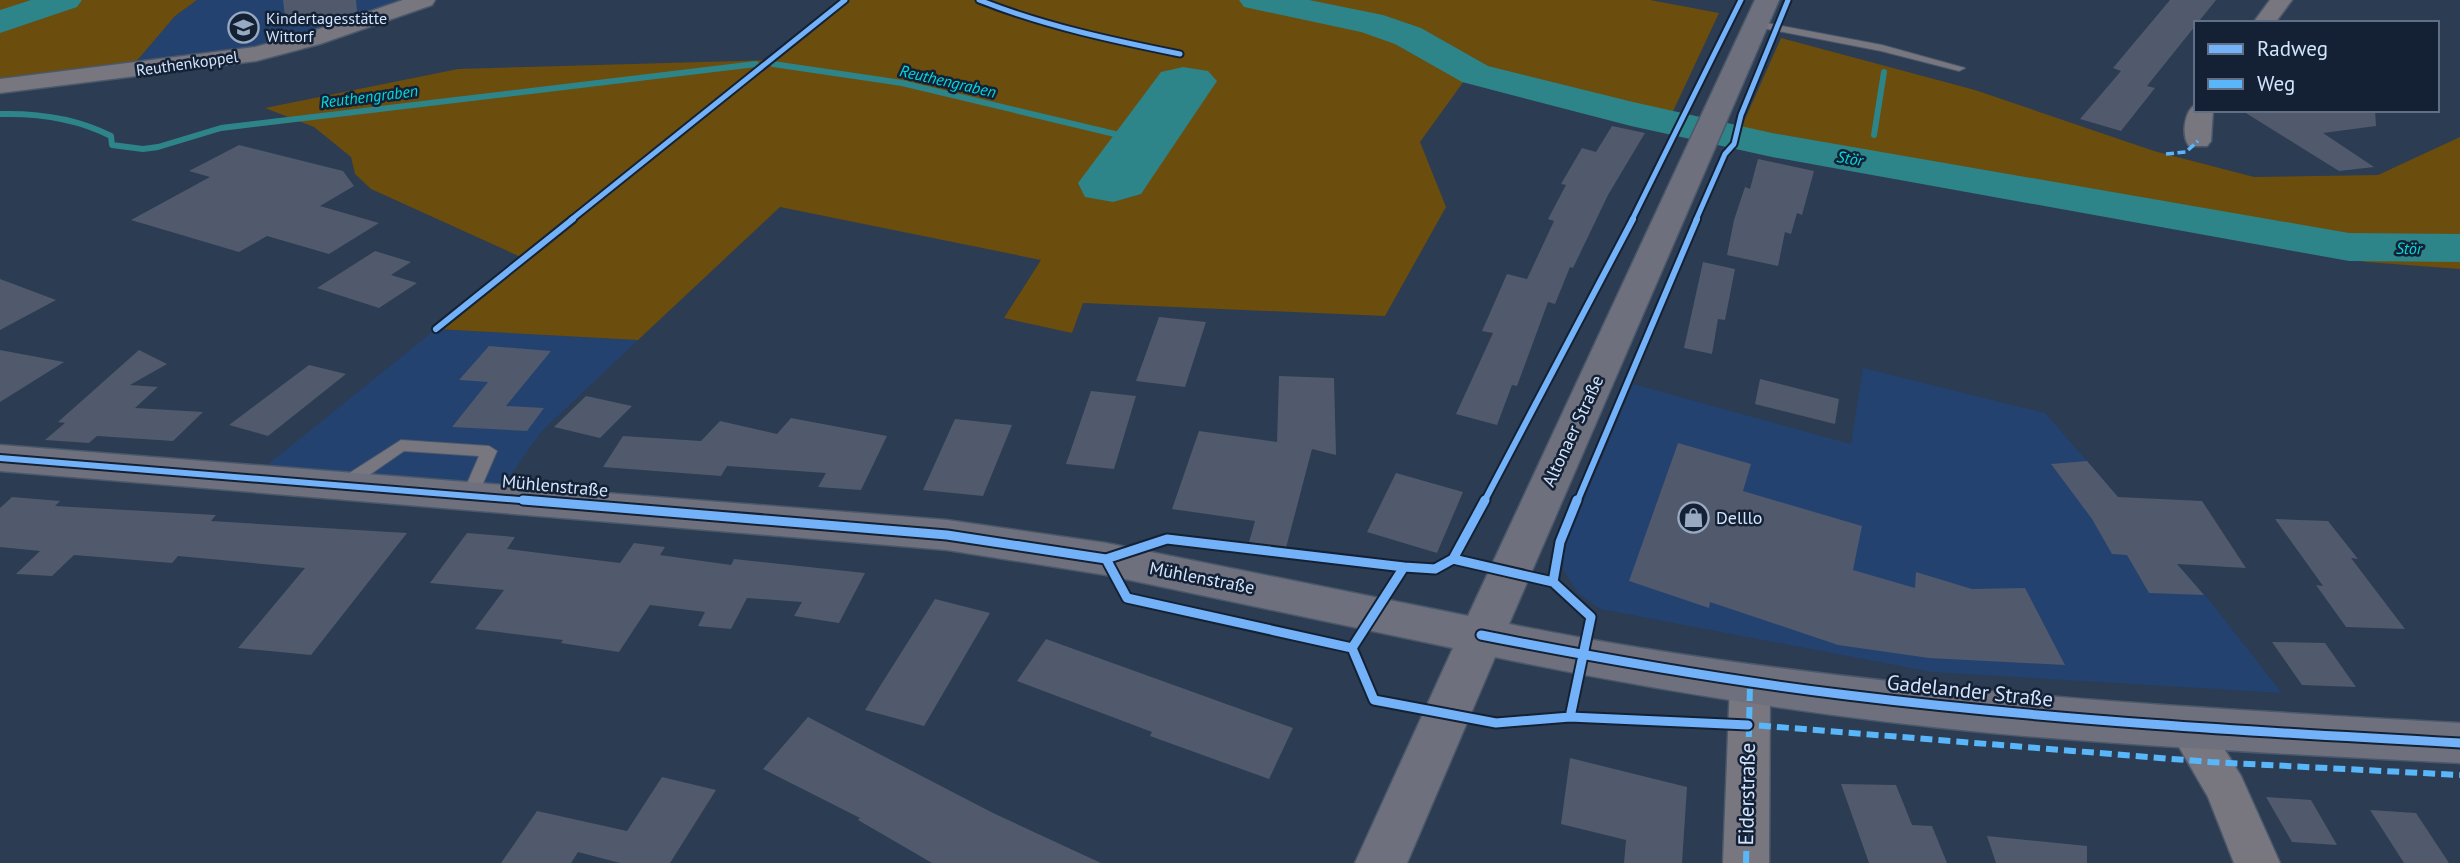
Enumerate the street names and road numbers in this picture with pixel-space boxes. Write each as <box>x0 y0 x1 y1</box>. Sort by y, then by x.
street label: Reuthenkoppel <box>135 46 240 80</box>
street label: Altonaer Straße <box>1537 371 1608 490</box>
street label: Mühlenstraße <box>501 469 609 502</box>
street label: Mühlenstraße <box>1148 556 1257 599</box>
street label: Gadelander Straße <box>1886 668 2054 713</box>
street label: Eiderstraße <box>1732 742 1761 846</box>

